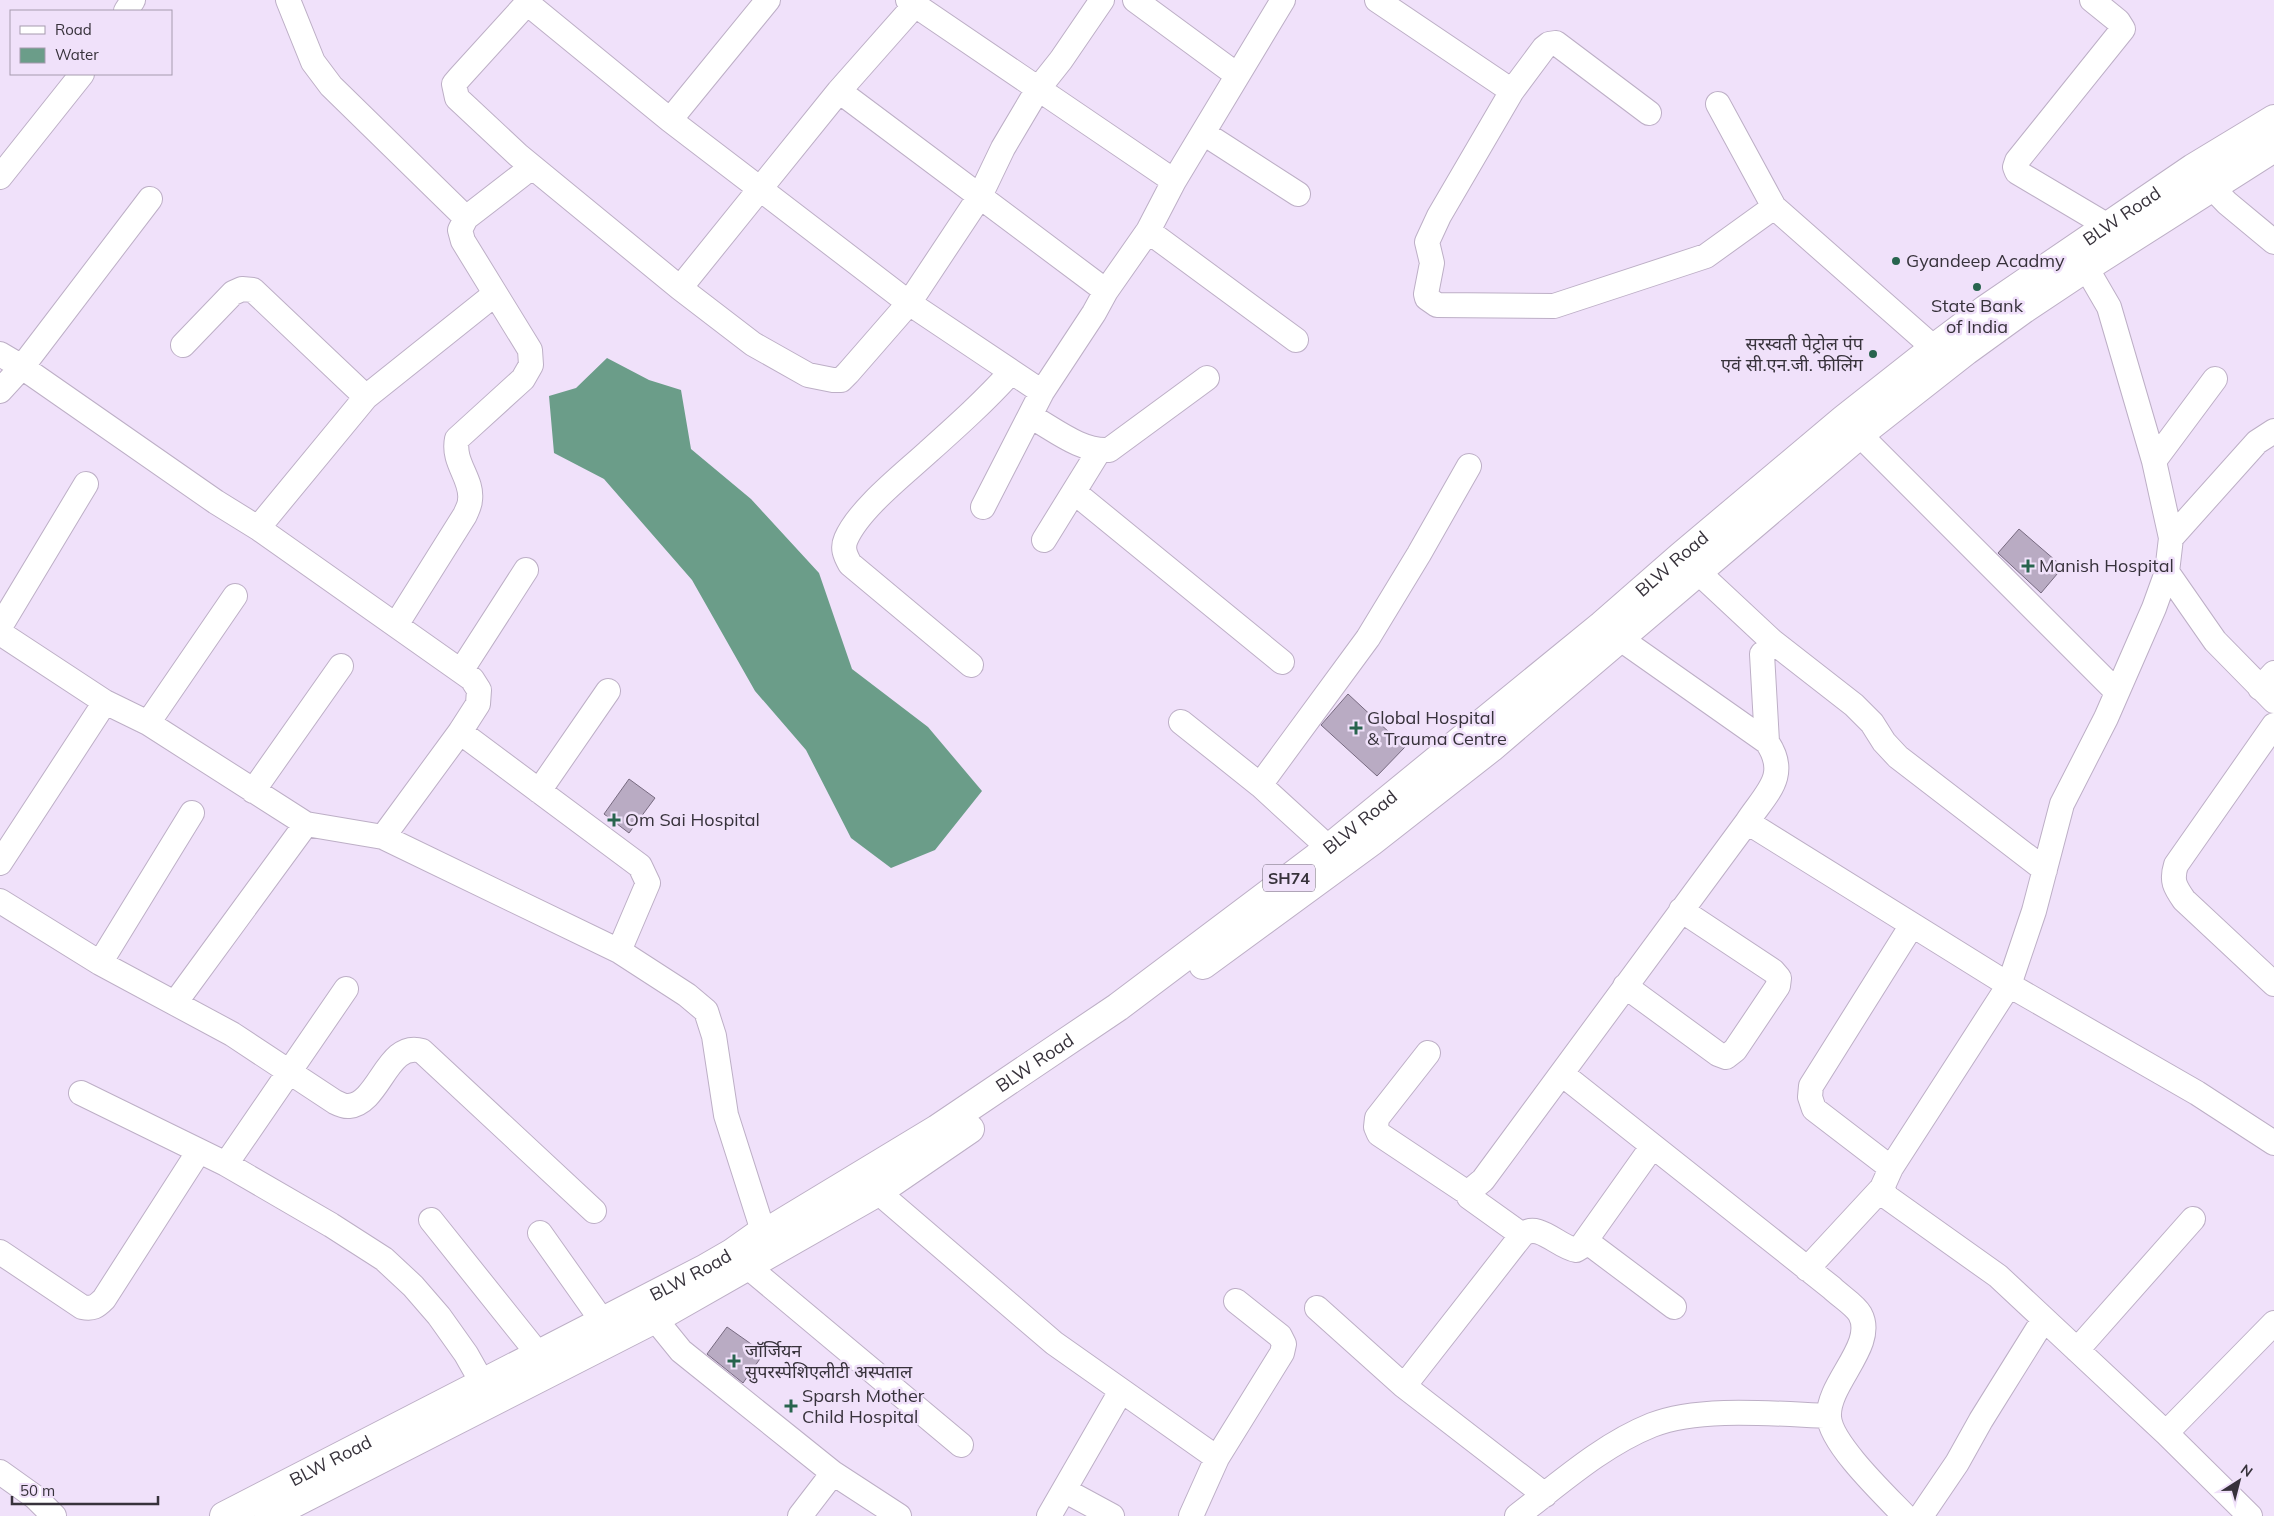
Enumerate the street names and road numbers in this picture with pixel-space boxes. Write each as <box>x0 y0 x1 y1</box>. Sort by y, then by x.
street label: BLW Road <box>2078 181 2165 251</box>
street label: BLW Road <box>1630 526 1713 601</box>
street label: BLW Road <box>1318 785 1402 859</box>
road number: SH74 <box>1263 864 1315 891</box>
street label: BLW Road <box>991 1028 1078 1097</box>
street label: BLW Road <box>646 1244 735 1306</box>
street label: BLW Road <box>286 1430 375 1491</box>

